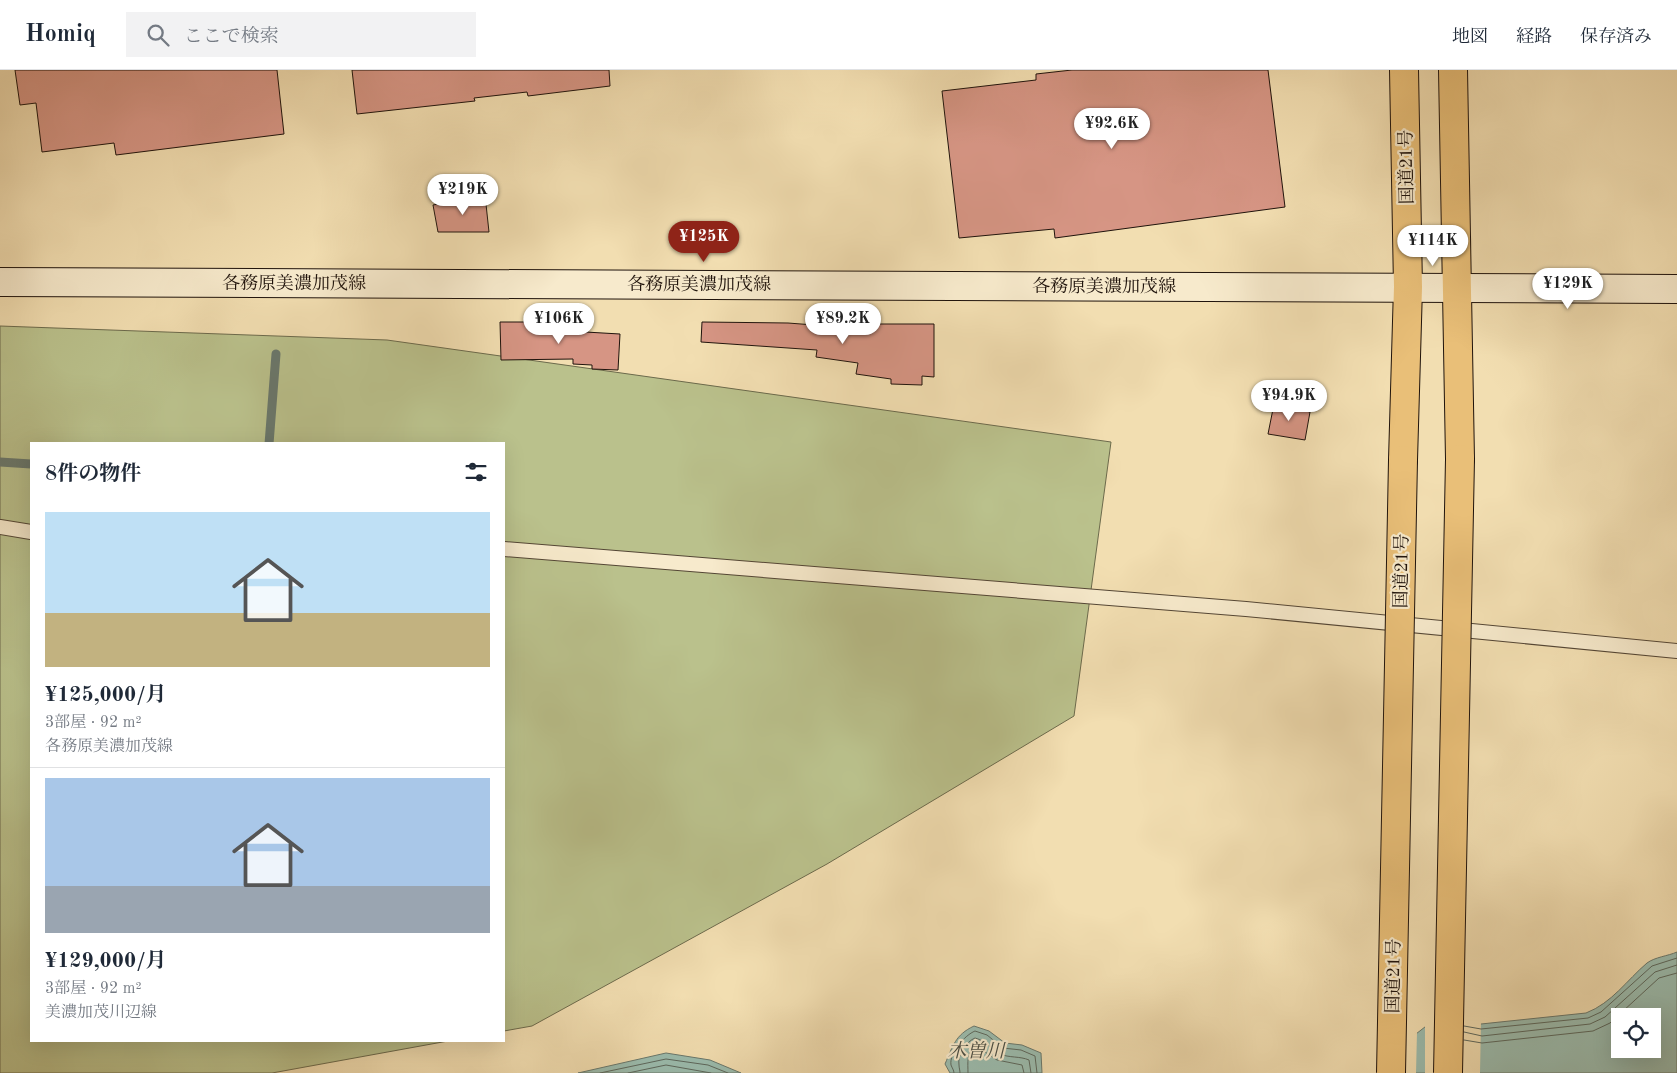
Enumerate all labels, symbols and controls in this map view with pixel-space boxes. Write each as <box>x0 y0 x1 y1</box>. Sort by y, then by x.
search box <box>126 12 476 57</box>
icon: search <box>144 21 172 49</box>
text: Homiq <box>25 23 96 47</box>
text: ここで検索 <box>184 28 279 47</box>
text: 地図 <box>1452 28 1488 46</box>
text: 経路 <box>1516 28 1552 46</box>
text: 保存済み <box>1580 28 1652 46</box>
pin: ¥92.6K <box>1071 108 1153 150</box>
text: ¥92.6K <box>1085 116 1139 132</box>
street label: 国道21号 <box>1395 129 1417 205</box>
pin: ¥219K <box>428 174 498 216</box>
text: ¥219K <box>438 182 488 198</box>
pin: ¥125K <box>669 220 739 263</box>
pin: ¥114K <box>1398 224 1468 267</box>
text: ¥125K <box>679 229 729 245</box>
text: ¥114K <box>1408 233 1458 249</box>
pin: ¥129K <box>1533 268 1603 310</box>
street label: 各務原美濃加茂線 <box>222 273 366 293</box>
street label: 各務原美濃加茂線 <box>627 274 771 294</box>
street label: 各務原美濃加茂線 <box>1032 276 1176 296</box>
text: ¥129K <box>1543 276 1593 292</box>
pin: ¥106K <box>524 302 594 345</box>
pin: ¥89.2K <box>802 302 884 345</box>
text: ¥106K <box>534 311 584 327</box>
text: ¥89.2K <box>816 311 870 327</box>
pin: ¥94.9K <box>1248 380 1330 422</box>
text: ¥94.9K <box>1262 388 1316 404</box>
icon: filters <box>462 458 490 486</box>
text: 8件の物件 <box>45 464 141 485</box>
street label: 国道21号 <box>1390 533 1412 609</box>
icon: home <box>223 545 313 635</box>
text: ¥125,000/月 <box>45 685 167 706</box>
text: 3部屋 · 92 m² <box>45 715 142 731</box>
text: 各務原美濃加茂線 <box>45 739 173 755</box>
icon: home <box>223 810 313 900</box>
street label: 国道21号 <box>1382 938 1404 1014</box>
text: ¥129,000/月 <box>45 951 167 972</box>
text: 3部屋 · 92 m² <box>45 981 142 997</box>
text: 美濃加茂川辺線 <box>45 1005 157 1021</box>
map controls <box>1611 1008 1661 1058</box>
button: locate <box>1611 1008 1661 1058</box>
water label: 木曽川 <box>947 1041 1006 1062</box>

